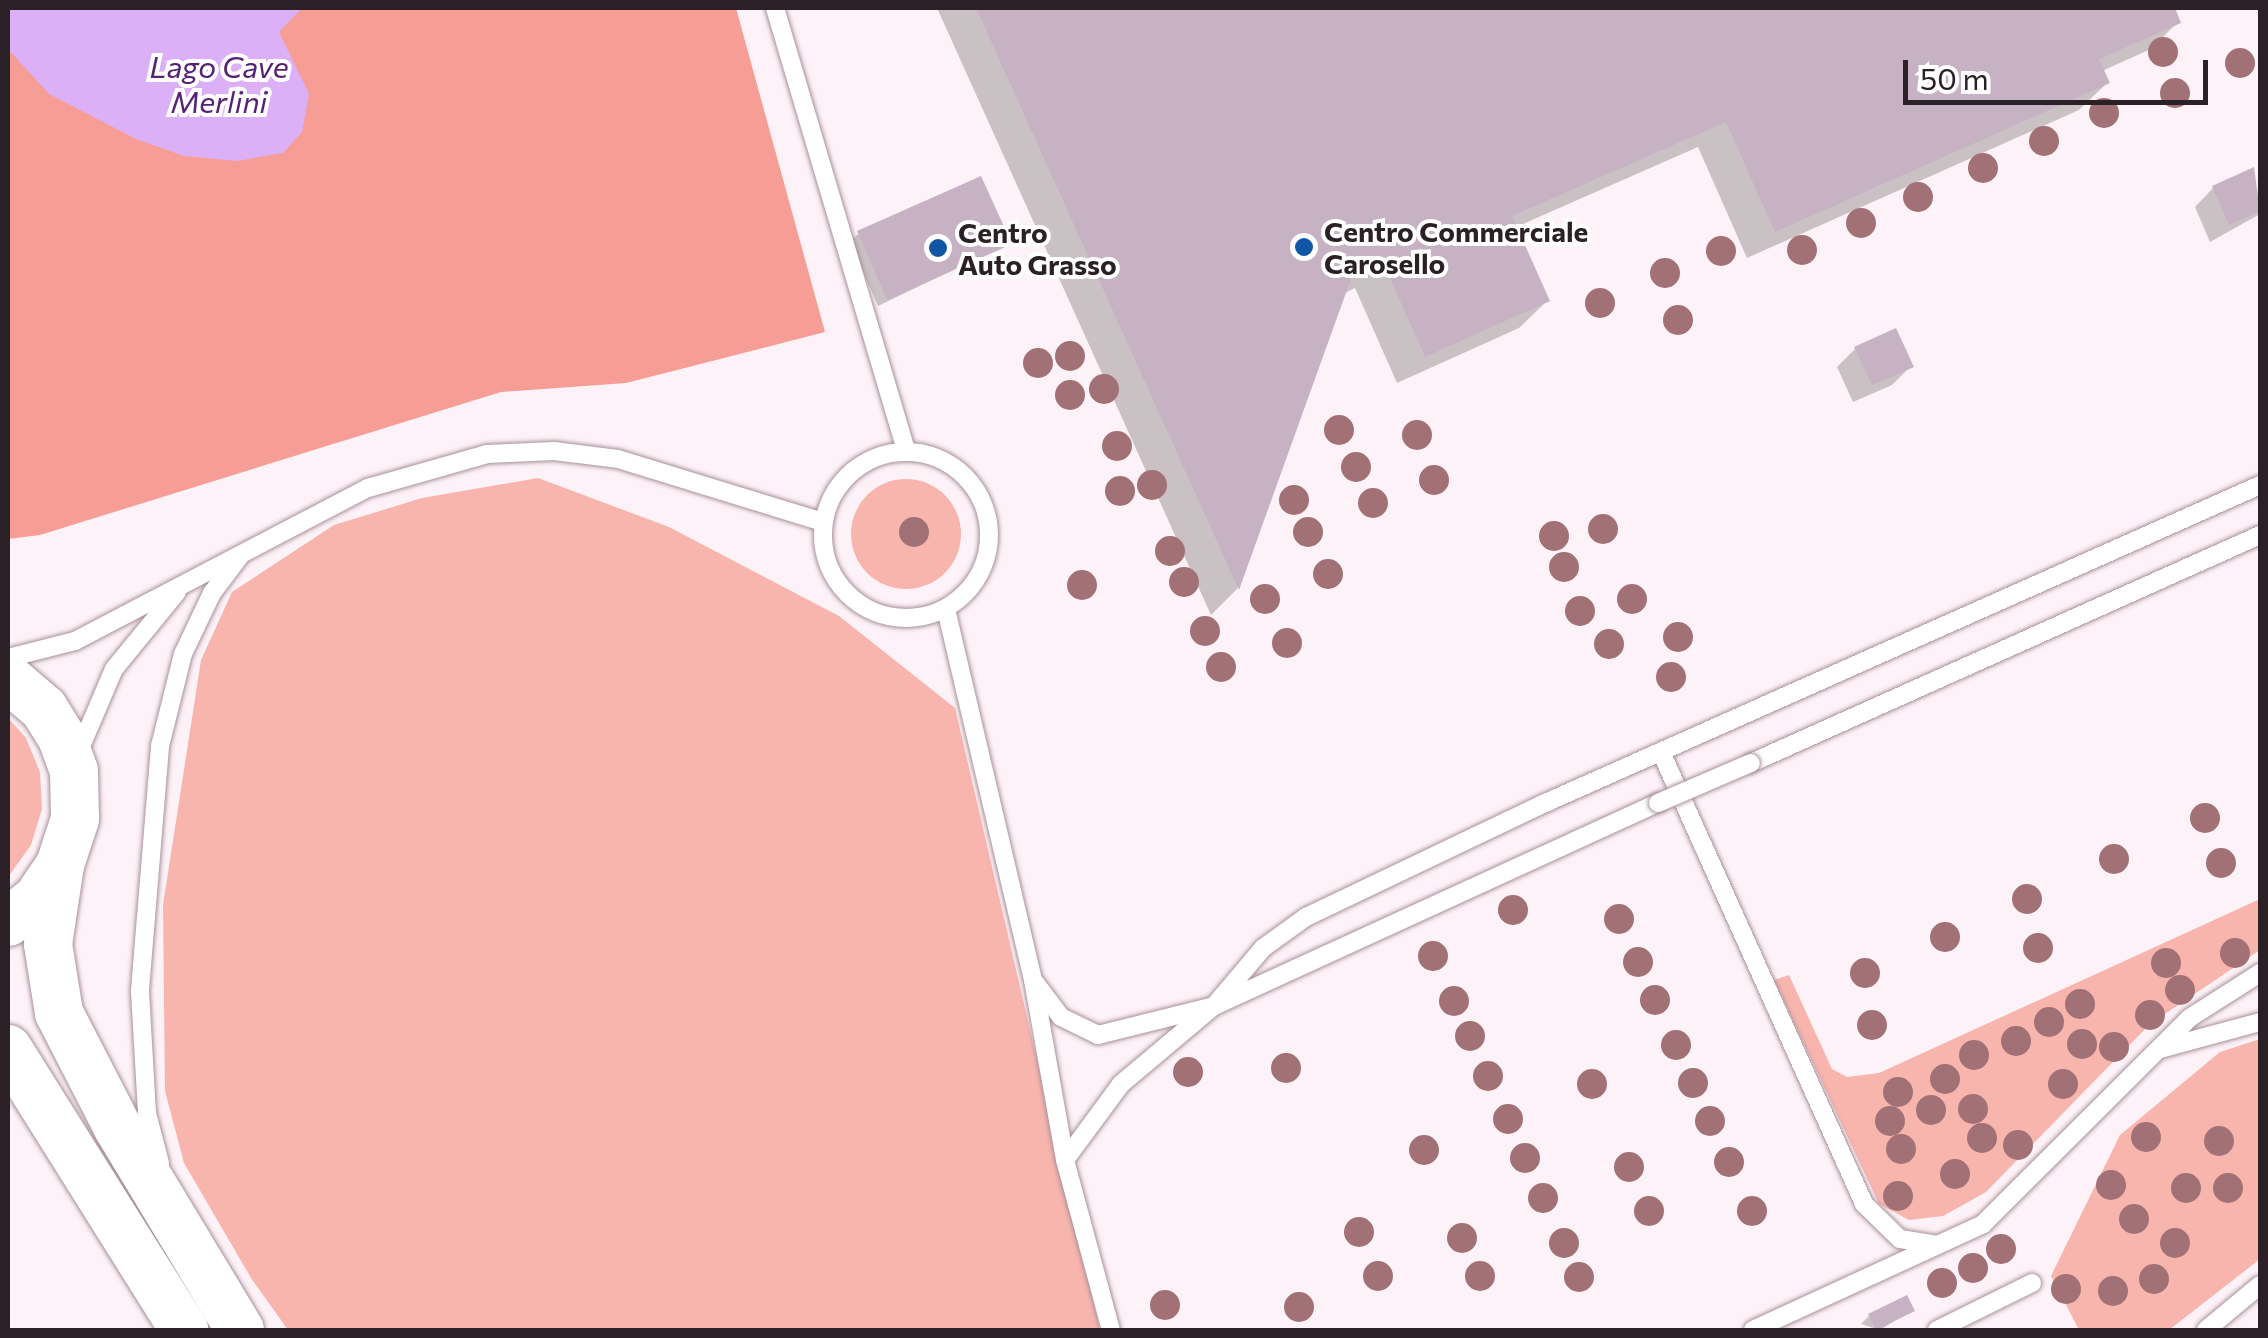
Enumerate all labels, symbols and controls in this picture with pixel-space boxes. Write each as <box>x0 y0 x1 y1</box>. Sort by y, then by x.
scale bar <box>1908 40 2213 102</box>
water label: Lago Cave Merlini <box>149 48 289 118</box>
text: 50 m <box>1920 59 1989 96</box>
place label: Centro Commerciale Carosello <box>1324 214 1588 280</box>
place label: Centro Auto Grasso <box>958 215 1117 281</box>
marker: Centro Commerciale Carosello <box>1293 236 1315 258</box>
marker: Centro Auto Grasso <box>927 237 949 259</box>

